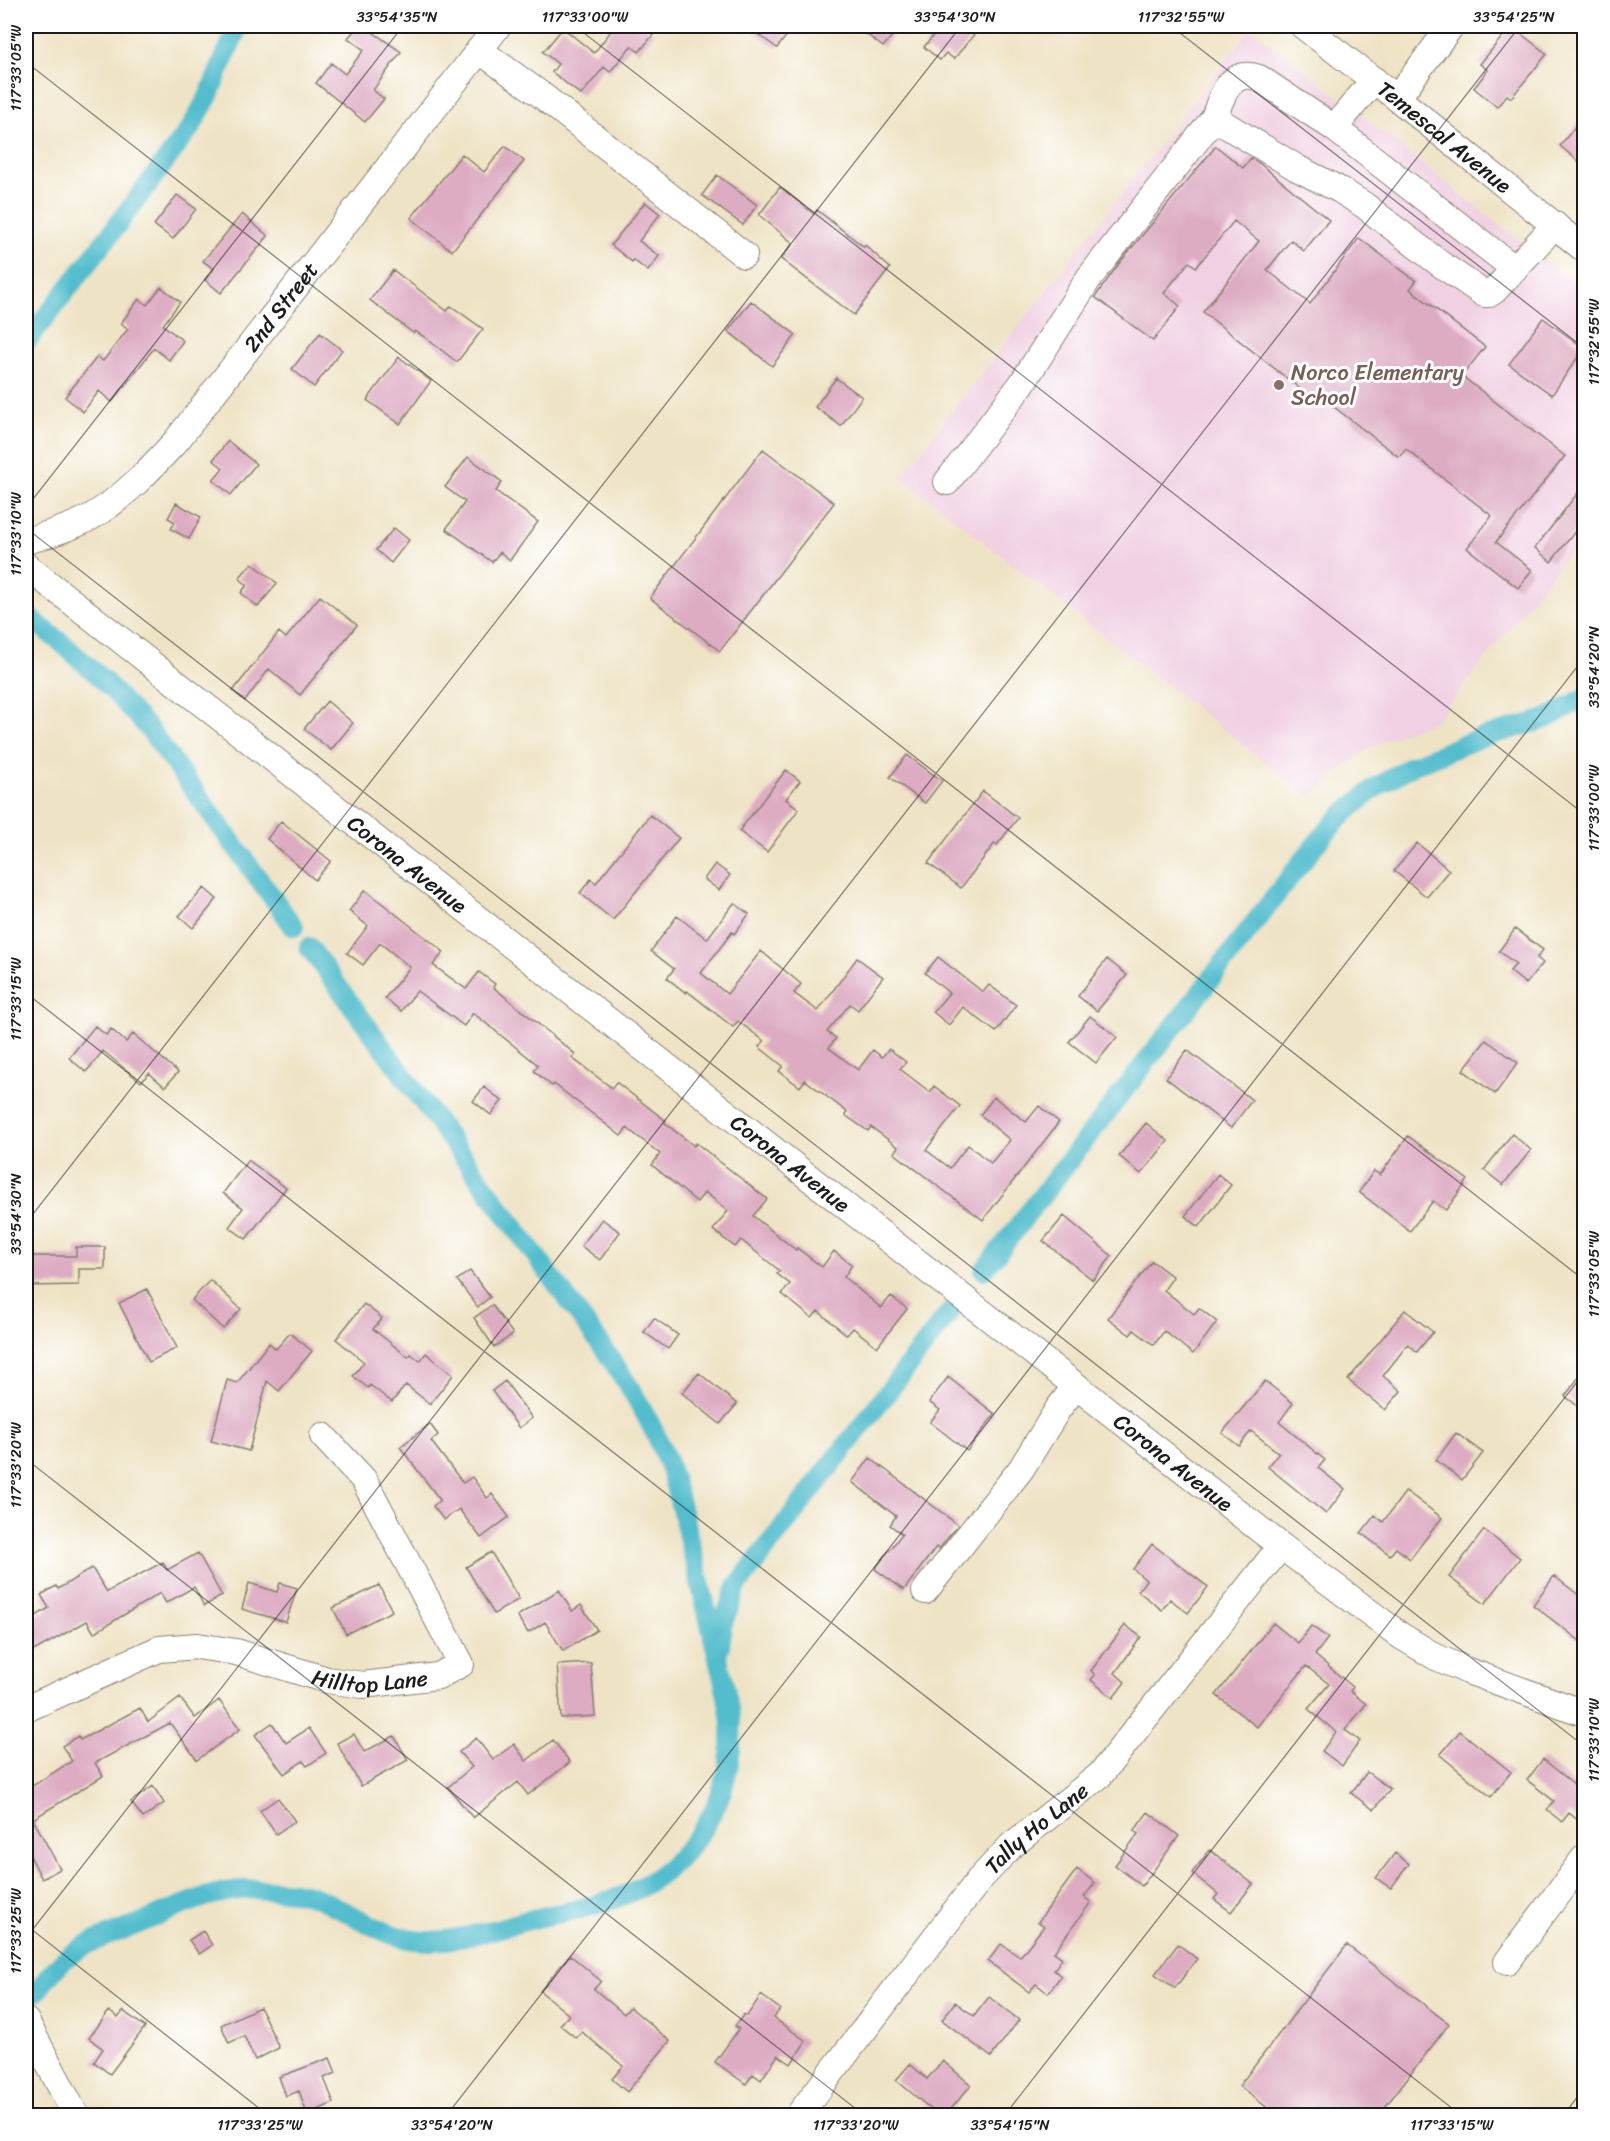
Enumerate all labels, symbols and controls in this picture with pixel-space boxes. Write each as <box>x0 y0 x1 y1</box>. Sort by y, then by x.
text: 33°54'35"N <box>356 4 438 30</box>
text: 117°33'00"W <box>542 4 629 30</box>
text: 33°54'30"N <box>914 4 996 30</box>
text: 117°32'55"W <box>1138 4 1225 30</box>
text: 33°54'25"N <box>1473 4 1555 30</box>
text: 117°33'05"W <box>3 24 29 111</box>
street label: Temescal Avenue <box>1369 70 1521 204</box>
street label: 2nd Street <box>233 253 328 360</box>
text: 117°32'55"W <box>1581 298 1607 385</box>
place label: Norco Elementary School <box>1291 353 1464 417</box>
marker: Norco Elementary School <box>1272 378 1286 392</box>
text: 117°33'10"W <box>3 492 29 576</box>
text: 33°54'20"N <box>1581 626 1607 708</box>
text: 117°33'00"W <box>1581 764 1607 851</box>
street label: Corona Avenue <box>339 804 477 924</box>
text: 117°33'15"W <box>3 957 29 1041</box>
street label: Corona Avenue <box>722 1103 860 1223</box>
text: 33°54'30"N <box>3 1173 29 1255</box>
text: 117°33'05"W <box>1581 1230 1607 1317</box>
street label: Corona Avenue <box>1105 1402 1243 1522</box>
text: 117°33'20"W <box>3 1422 29 1508</box>
street label: Hilltop Lane <box>307 1657 430 1705</box>
text: 117°33'10"W <box>1581 1698 1607 1782</box>
street label: Tally Ho Lane <box>974 1772 1097 1883</box>
text: 117°33'25"W <box>3 1888 29 1974</box>
text: 117°33'25"W <box>217 2112 303 2138</box>
text: 33°54'20"N <box>411 2112 493 2138</box>
text: 117°33'20"W <box>813 2112 899 2138</box>
text: 33°54'15"N <box>970 2112 1050 2138</box>
text: 117°33'15"W <box>1410 2112 1494 2138</box>

